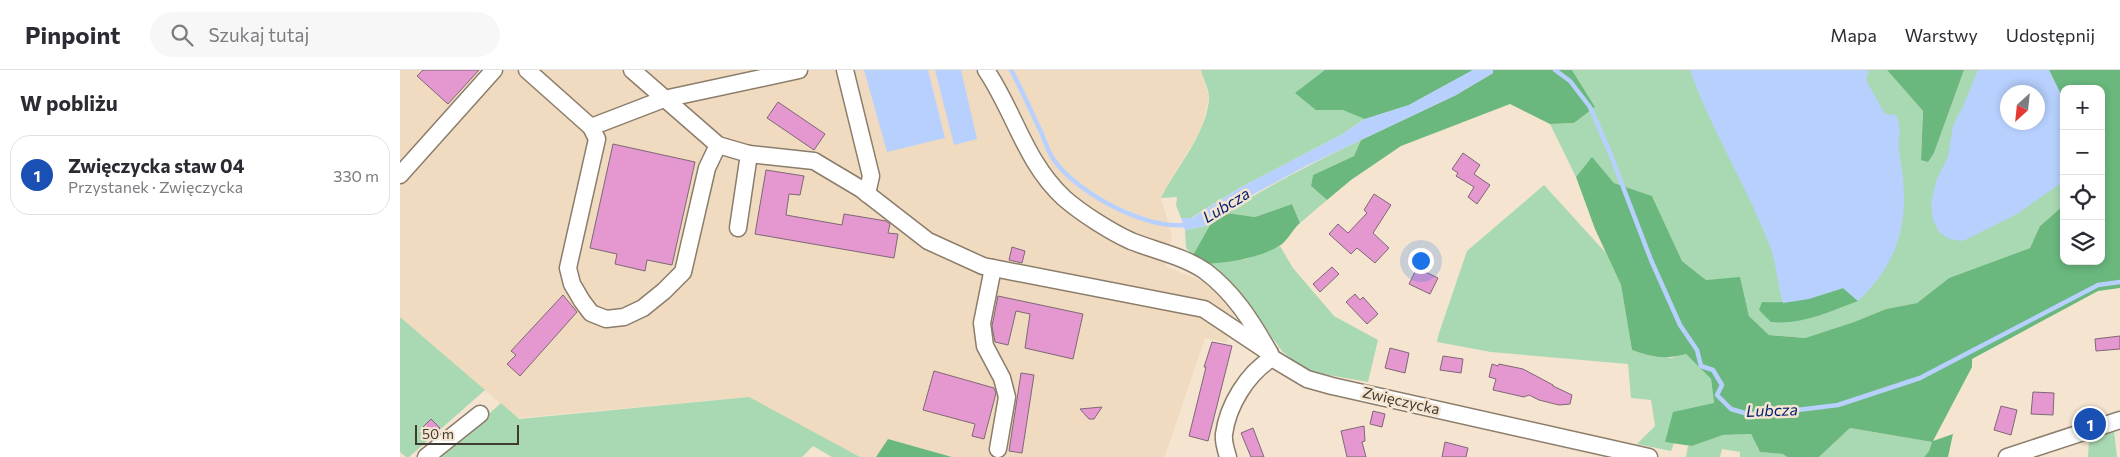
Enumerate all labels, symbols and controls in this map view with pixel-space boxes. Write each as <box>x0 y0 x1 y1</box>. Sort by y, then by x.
search box <box>150 12 500 57</box>
text: Pinpoint <box>25 20 120 49</box>
icon: search <box>168 21 196 49</box>
text: Szukaj tutaj <box>208 23 309 46</box>
text: Mapa <box>1830 24 1877 46</box>
text: Warstwy <box>1905 24 1978 46</box>
text: Udostępnij <box>2006 24 2095 46</box>
north arrow <box>2000 85 2045 130</box>
map controls <box>2060 85 2105 265</box>
button: + <box>2060 85 2105 130</box>
text: W pobliżu <box>20 90 118 115</box>
button: − <box>2060 130 2105 175</box>
text: Zwięczycka staw 04 <box>68 154 244 177</box>
text: 1 <box>33 166 41 185</box>
text: 330 m <box>333 166 379 185</box>
button: locate <box>2060 175 2105 220</box>
text: Przystanek · Zwięczycka <box>68 177 243 196</box>
water label: Lubcza <box>1199 183 1253 226</box>
button: layers <box>2060 220 2105 265</box>
your location <box>1408 248 1434 274</box>
street label: Zwięczycka <box>1361 382 1442 418</box>
water label: Lubcza <box>1746 399 1798 420</box>
pin: 1 <box>2074 405 2106 443</box>
scale bar <box>415 422 519 445</box>
text: 50 m <box>422 425 454 442</box>

